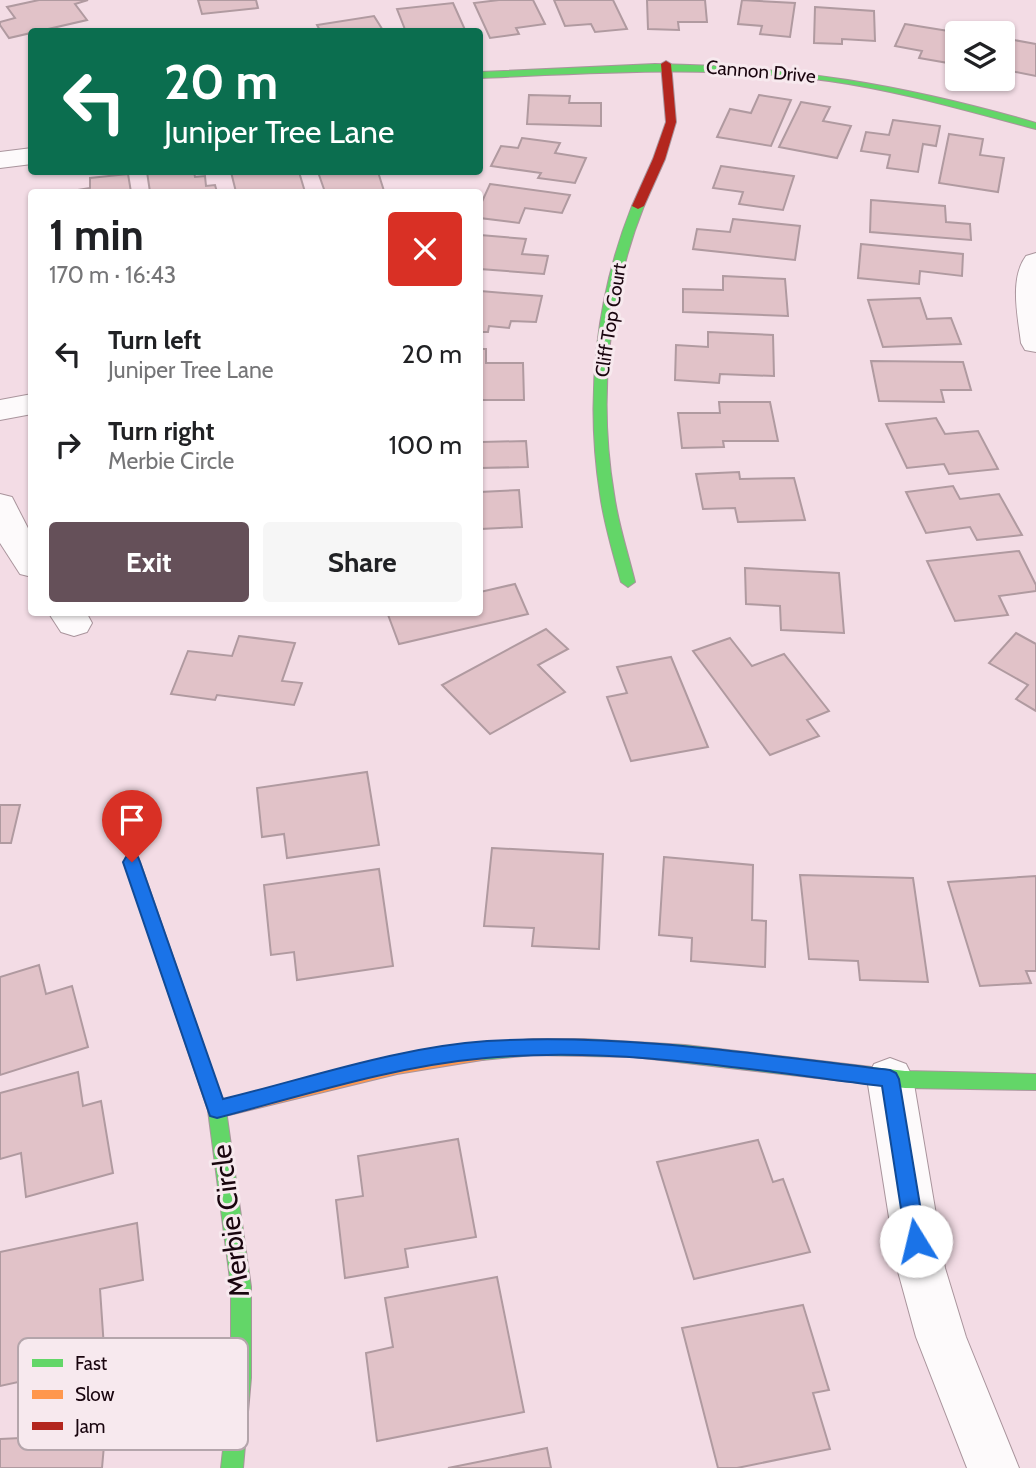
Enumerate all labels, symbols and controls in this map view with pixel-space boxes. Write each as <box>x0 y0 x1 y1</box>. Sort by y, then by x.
map controls <box>945 21 1015 91</box>
button: layers <box>945 21 1015 91</box>
text: 20 m <box>164 52 278 111</box>
street label: Cannon Drive <box>705 55 817 88</box>
icon: left <box>49 56 140 147</box>
text: Juniper Tree Lane <box>164 112 394 151</box>
text: 1 min <box>49 209 144 261</box>
button: close <box>388 212 462 286</box>
text: 170 m · 16:43 <box>49 261 176 289</box>
street label: Cliff Top Court <box>590 261 631 379</box>
text: Turn left <box>108 324 201 356</box>
icon: left <box>49 335 87 373</box>
text: 20 m <box>402 338 462 370</box>
text: Juniper Tree Lane <box>108 356 274 384</box>
text: Turn right <box>108 415 214 447</box>
icon: right <box>49 426 87 464</box>
text: 100 m <box>389 429 462 461</box>
text: Merbie Circle <box>108 447 234 475</box>
button: Exit <box>49 522 249 602</box>
button: Share <box>263 522 462 602</box>
pin <box>102 790 162 862</box>
icon: arrive <box>113 801 151 839</box>
street label: Merbie Circle <box>204 1143 256 1299</box>
position arrow <box>879 1204 953 1278</box>
legend <box>18 1338 248 1450</box>
text: Fast <box>75 1352 108 1375</box>
text: Slow <box>75 1383 115 1406</box>
text: Jam <box>74 1415 105 1438</box>

